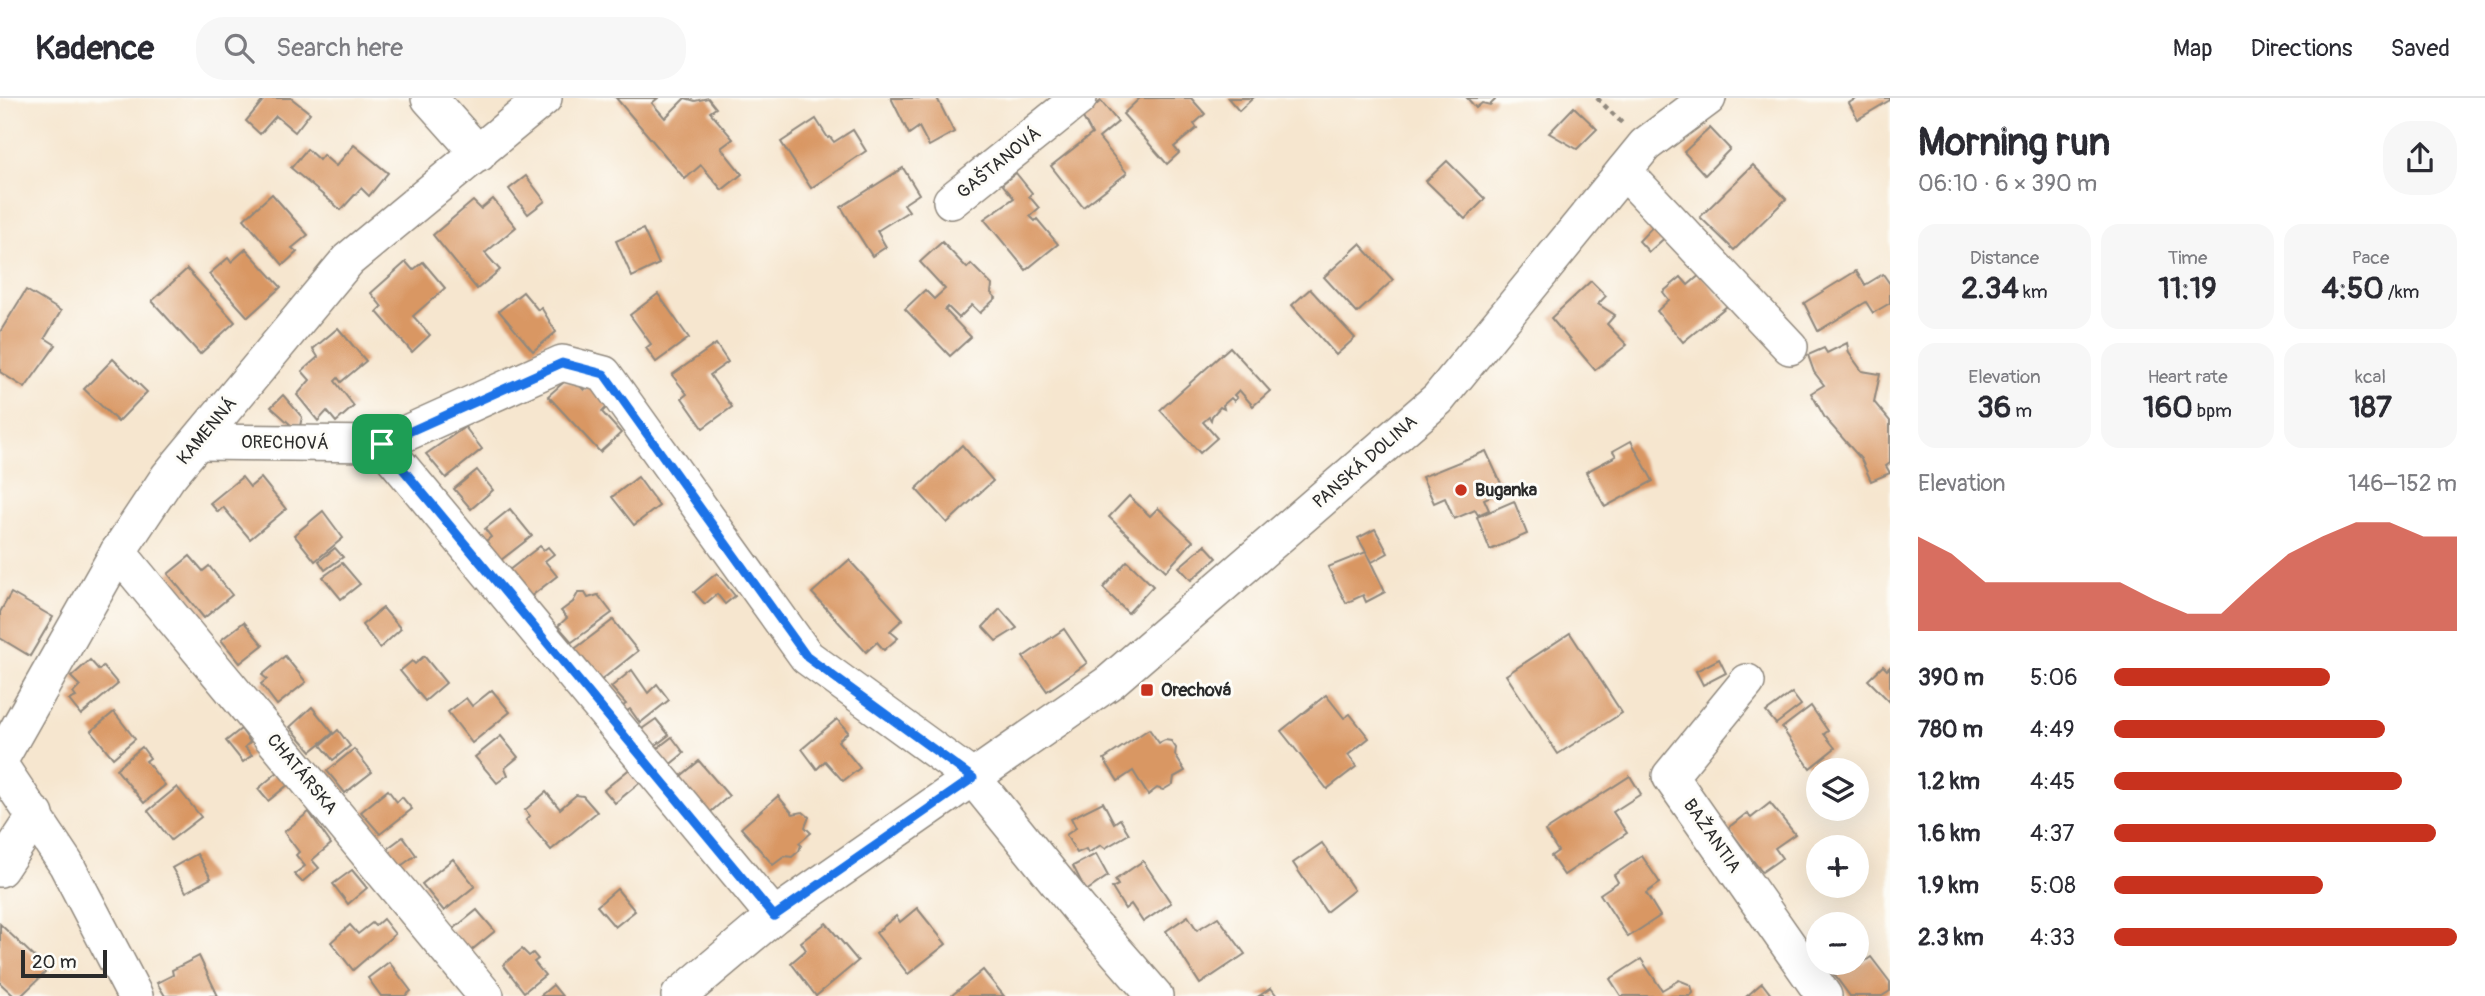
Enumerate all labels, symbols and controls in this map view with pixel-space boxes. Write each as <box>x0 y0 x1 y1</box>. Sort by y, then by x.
search box <box>196 17 686 80</box>
text: Kadence <box>35 28 154 69</box>
icon: search <box>220 29 258 67</box>
text: Search here <box>276 32 403 64</box>
text: Map <box>2173 34 2213 63</box>
text: Directions <box>2251 34 2352 63</box>
text: Saved <box>2390 34 2450 63</box>
text: Morning run <box>1918 119 2110 167</box>
street label: GAŠTANOVÁ <box>952 121 1046 204</box>
button: share <box>2383 121 2457 195</box>
text: 06:10 · 6 × 390 m <box>1918 169 2097 198</box>
text: Distance <box>1970 246 2039 270</box>
text: Time <box>2168 246 2207 270</box>
text: Pace <box>2352 246 2389 270</box>
text: 2.34 <box>1961 270 2019 307</box>
text: 11:19 <box>2158 270 2217 307</box>
text: 4:50 <box>2322 270 2384 307</box>
text: km <box>2019 280 2048 304</box>
text: /km <box>2384 280 2419 304</box>
text: Elevation <box>1968 365 2041 389</box>
text: Heart rate <box>2147 365 2228 389</box>
text: kcal <box>2355 365 2386 389</box>
text: 36 <box>1977 389 2011 426</box>
text: 160 <box>2143 389 2193 426</box>
text: 187 <box>2349 389 2392 426</box>
street label: KAMENNÁ <box>172 392 242 470</box>
text: m <box>2011 399 2032 423</box>
text: bpm <box>2193 399 2232 423</box>
street label: PANSKÁ DOLINA <box>1308 410 1422 514</box>
pin <box>352 414 412 474</box>
icon: arrive <box>363 425 401 463</box>
street label: ORECHOVÁ <box>241 431 329 455</box>
text: Elevation <box>1918 469 2006 498</box>
text: 146–152 m <box>2348 469 2457 498</box>
place label: Buganka <box>1475 479 1538 502</box>
marker: Buganka <box>1453 482 1469 498</box>
text: 390 m <box>1918 663 1984 692</box>
text: 5:06 <box>2030 663 2078 692</box>
place label: Orechová <box>1161 679 1232 702</box>
marker: Orechová <box>1139 682 1155 698</box>
text: 780 m <box>1918 715 1983 744</box>
text: 4:49 <box>2030 715 2075 744</box>
street label: CHATÁRSKA <box>262 729 343 819</box>
map controls <box>1806 758 1869 975</box>
button: layers <box>1806 758 1869 821</box>
text: 1.2 km <box>1918 767 1980 796</box>
text: 4:45 <box>2030 767 2075 796</box>
street label: BAŽANTIA <box>1678 794 1746 878</box>
text: 1.6 km <box>1918 819 1980 848</box>
text: 4:37 <box>2030 819 2074 848</box>
button: + <box>1806 835 1869 898</box>
text: 1.9 km <box>1918 871 1979 900</box>
text: 5:08 <box>2030 871 2076 900</box>
button: − <box>1806 912 1869 975</box>
text: 2.3 km <box>1918 923 1984 952</box>
text: 4:33 <box>2030 923 2075 952</box>
scale bar <box>21 947 107 979</box>
text: 20 m <box>32 950 77 974</box>

